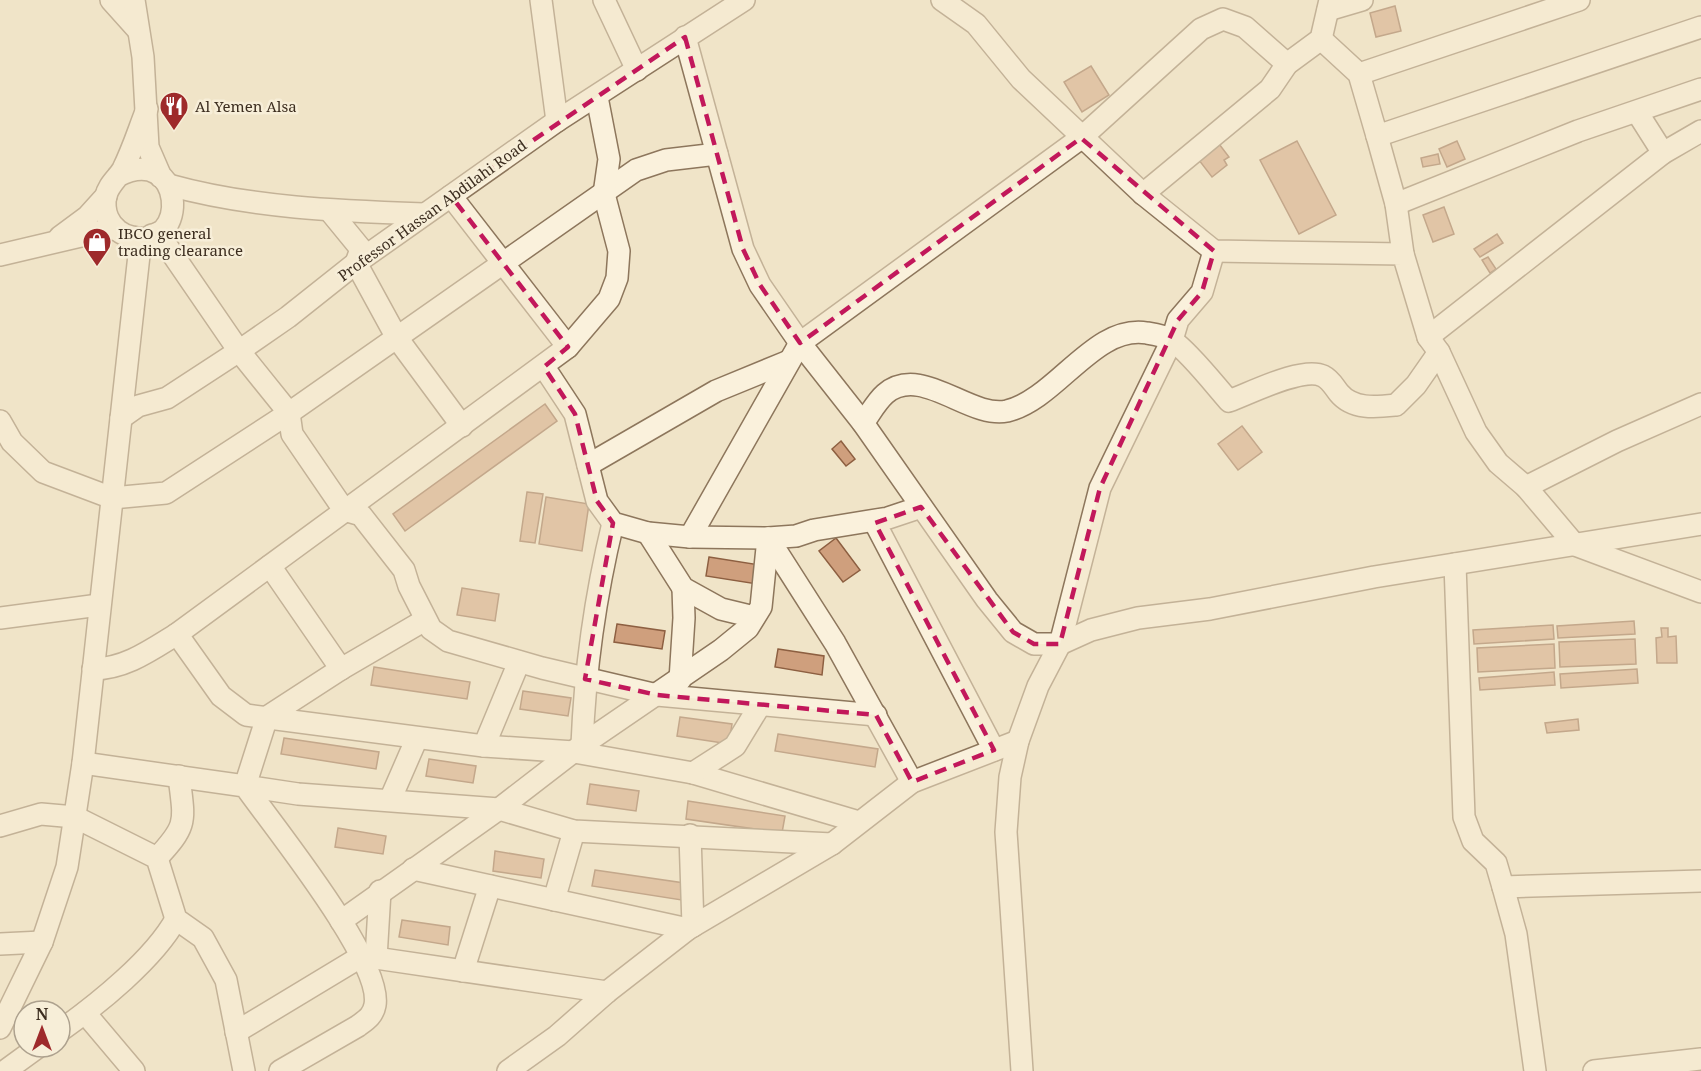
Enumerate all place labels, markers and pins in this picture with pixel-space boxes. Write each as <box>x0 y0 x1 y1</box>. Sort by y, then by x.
restaurant icon: Al Yemen Alsa <box>158 90 190 132</box>
place label: Al Yemen Alsa <box>195 96 297 116</box>
place label: IBCO general trading clearance <box>118 223 243 260</box>
shop icon: IBCO general trading clearance <box>81 226 113 268</box>

